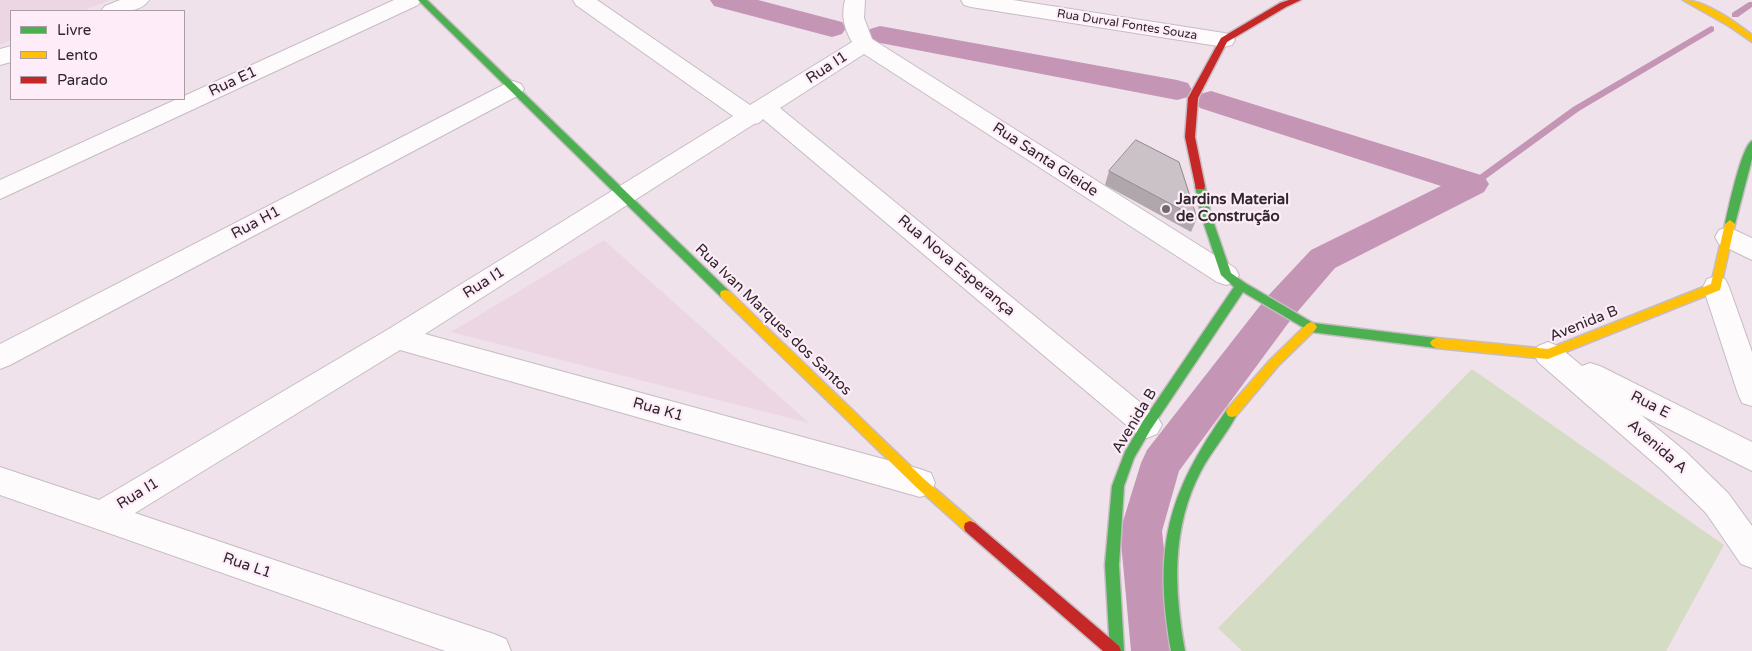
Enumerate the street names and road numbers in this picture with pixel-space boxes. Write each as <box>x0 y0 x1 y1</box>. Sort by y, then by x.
street label: Rua Durval Fontes Souza <box>1056 7 1198 43</box>
street label: Rua I1 <box>803 48 851 88</box>
street label: Rua E1 <box>206 63 260 101</box>
street label: Rua Santa Gleide <box>989 119 1101 201</box>
street label: Rua H1 <box>228 203 284 243</box>
street label: Rua Nova Esperança <box>894 212 1018 320</box>
street label: Rua Ivan Marques dos Santos <box>691 240 855 400</box>
street label: Rua I1 <box>460 263 508 303</box>
street label: Avenida B <box>1547 302 1621 346</box>
street label: Avenida B <box>1109 385 1161 457</box>
street label: Rua E <box>1627 388 1673 422</box>
street label: Rua K1 <box>631 394 685 426</box>
street label: Avenida A <box>1624 416 1690 478</box>
street label: Rua I1 <box>114 474 162 514</box>
street label: Rua L1 <box>220 549 274 583</box>

